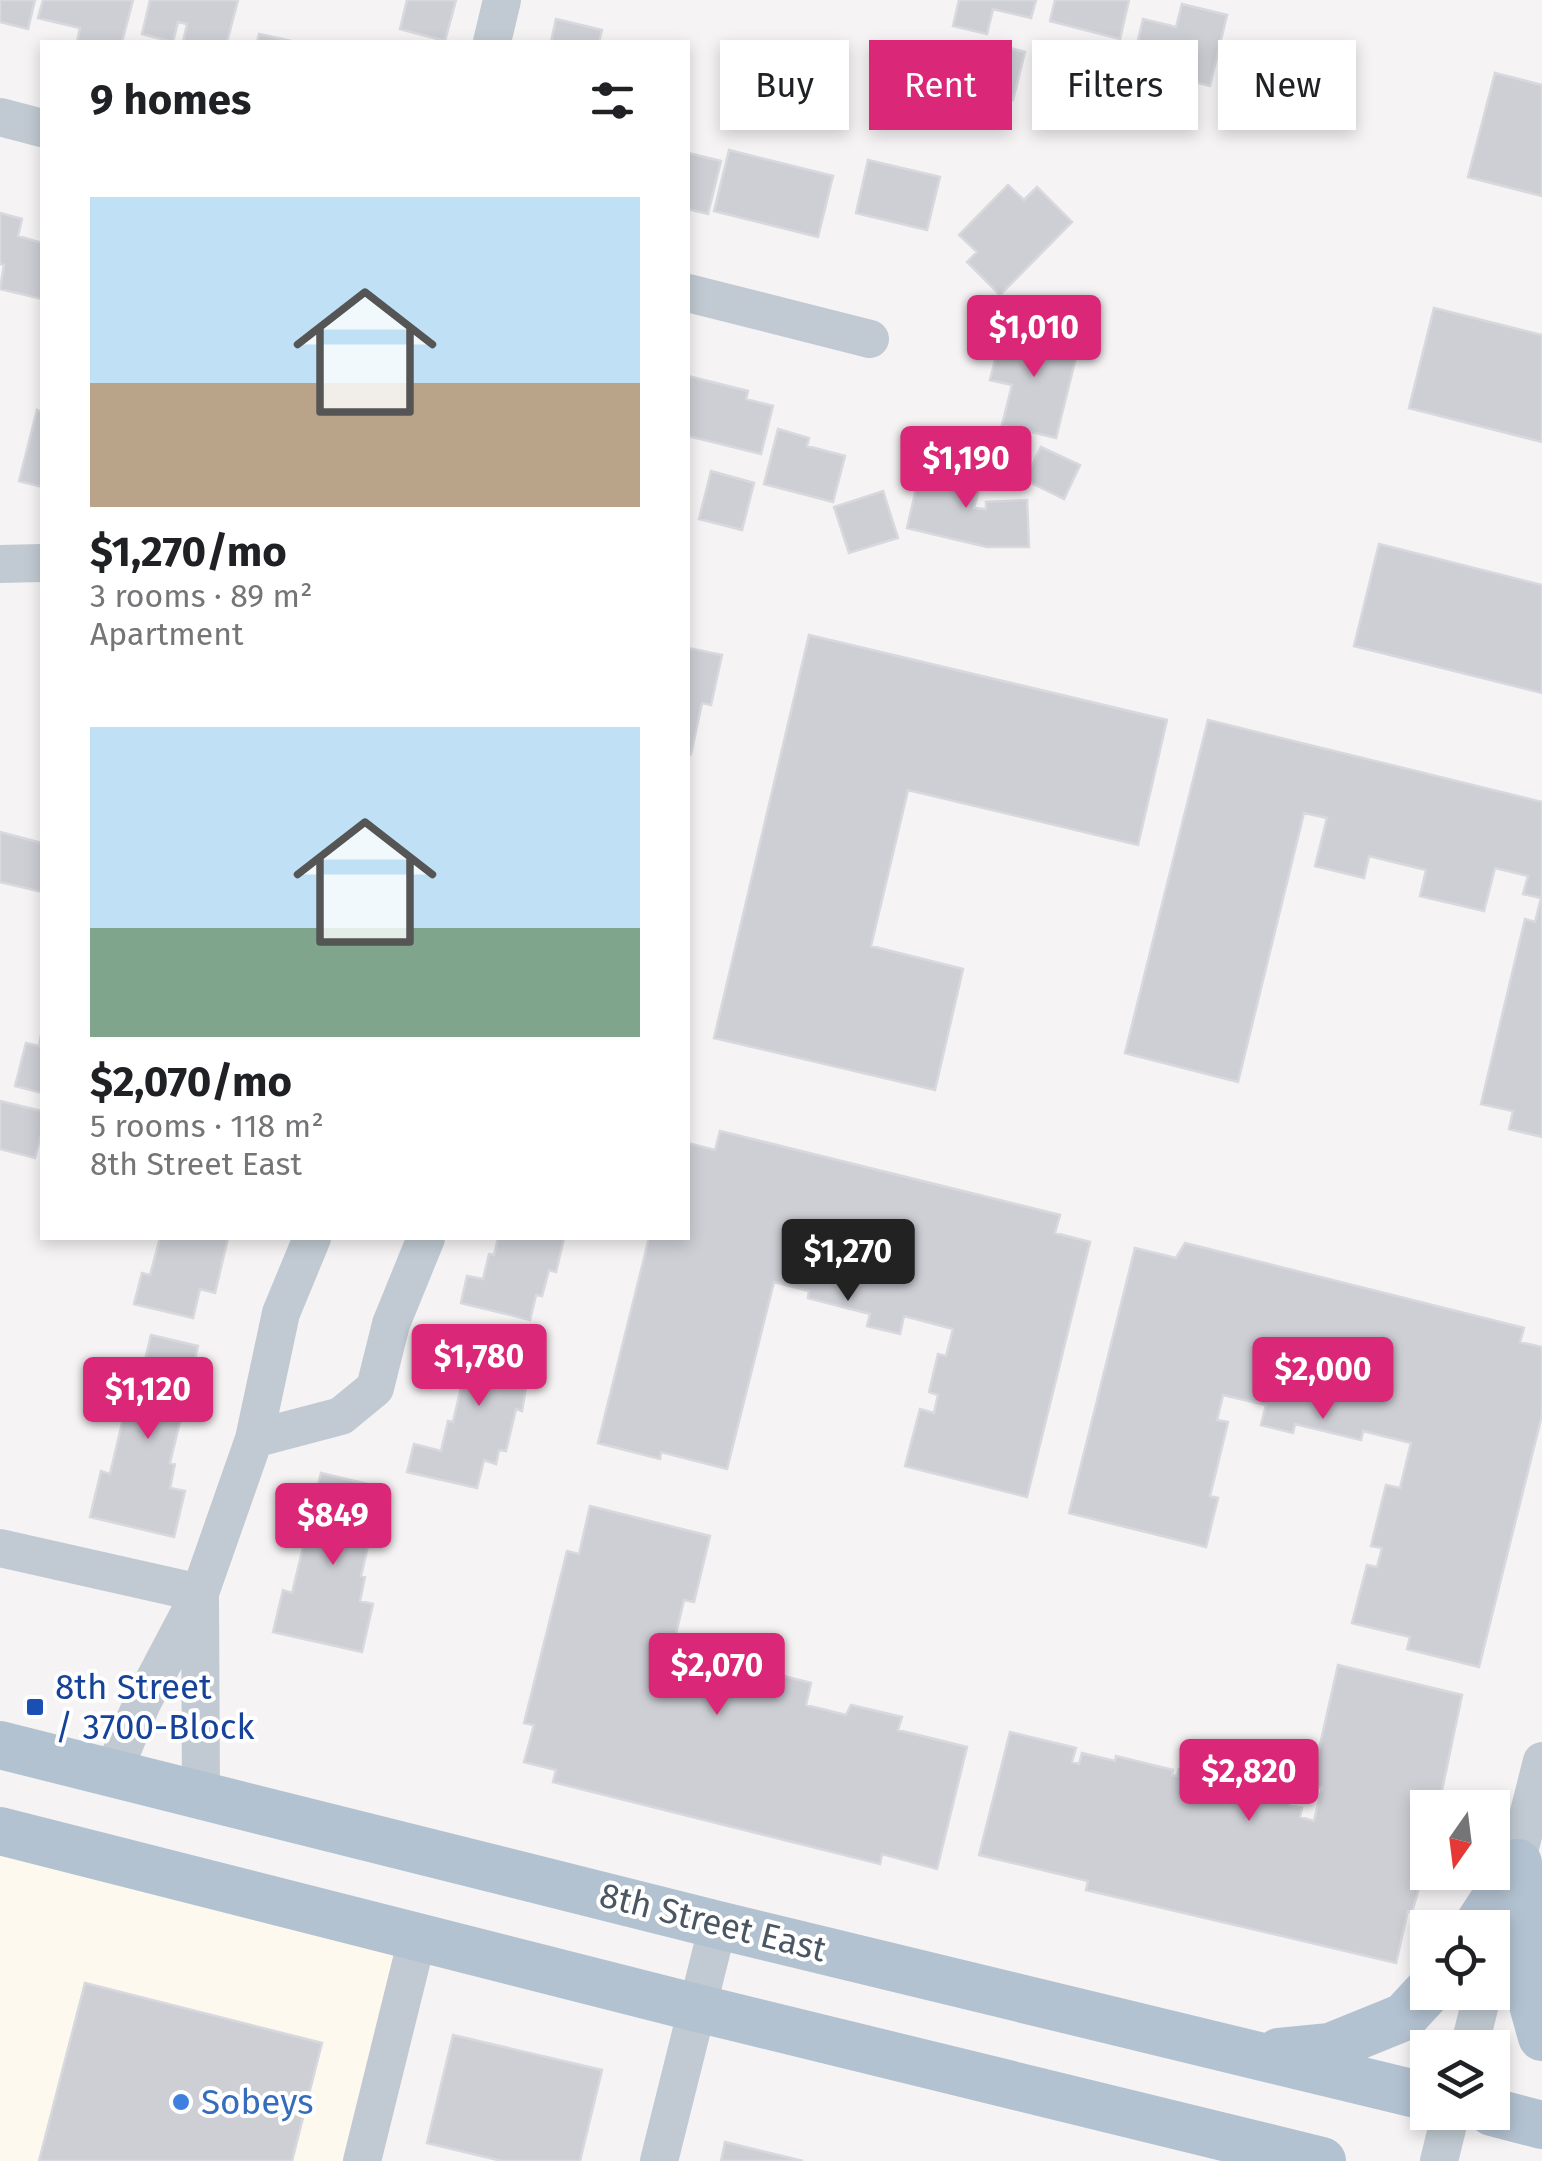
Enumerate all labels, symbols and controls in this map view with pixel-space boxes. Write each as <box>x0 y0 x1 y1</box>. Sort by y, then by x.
chip: Buy <box>720 40 849 130</box>
chip: Rent <box>869 40 1012 130</box>
chip: Filters <box>1032 40 1198 130</box>
chip: New <box>1218 40 1356 130</box>
icon: filters <box>585 73 640 128</box>
text: 9 homes <box>90 75 251 125</box>
icon: home <box>275 262 455 442</box>
pin: $1,010 <box>953 295 1115 380</box>
text: $1,010 <box>989 308 1079 346</box>
pin: $1,190 <box>885 426 1047 511</box>
text: $1,190 <box>922 439 1010 477</box>
text: $1,270/mo <box>90 527 287 577</box>
text: 3 rooms · 89 m² <box>90 577 313 615</box>
text: Apartment <box>90 615 244 653</box>
icon: home <box>275 792 455 972</box>
text: $2,070/mo <box>90 1057 292 1107</box>
text: 5 rooms · 118 m² <box>90 1107 324 1145</box>
text: 8th Street East <box>90 1145 302 1183</box>
pin: $1,270 <box>767 1219 929 1304</box>
text: $1,270 <box>804 1232 892 1270</box>
pin: $1,780 <box>398 1324 560 1409</box>
text: $1,780 <box>434 1337 524 1375</box>
pin: $2,000 <box>1242 1337 1404 1422</box>
text: $2,000 <box>1274 1350 1372 1388</box>
pin: $1,120 <box>67 1357 229 1442</box>
text: $1,120 <box>105 1370 191 1408</box>
pin: $849 <box>274 1483 392 1568</box>
text: $849 <box>297 1496 369 1534</box>
pin: $2,070 <box>636 1633 798 1718</box>
text: $2,070 <box>671 1646 763 1684</box>
place label: 8th Street / 3700-Block <box>55 1666 255 1748</box>
marker: 8th Street / 3700-Block <box>24 1696 46 1718</box>
pin: $2,820 <box>1168 1739 1330 1824</box>
text: $2,820 <box>1201 1752 1297 1790</box>
north arrow <box>1410 1790 1510 1890</box>
map controls <box>1410 1790 1510 2130</box>
street label: 8th Street East <box>595 1874 831 1971</box>
button: locate <box>1410 1910 1510 2010</box>
button: layers <box>1410 2030 1510 2130</box>
place label: Sobeys <box>201 2081 314 2123</box>
marker: Sobeys <box>170 2091 192 2113</box>

